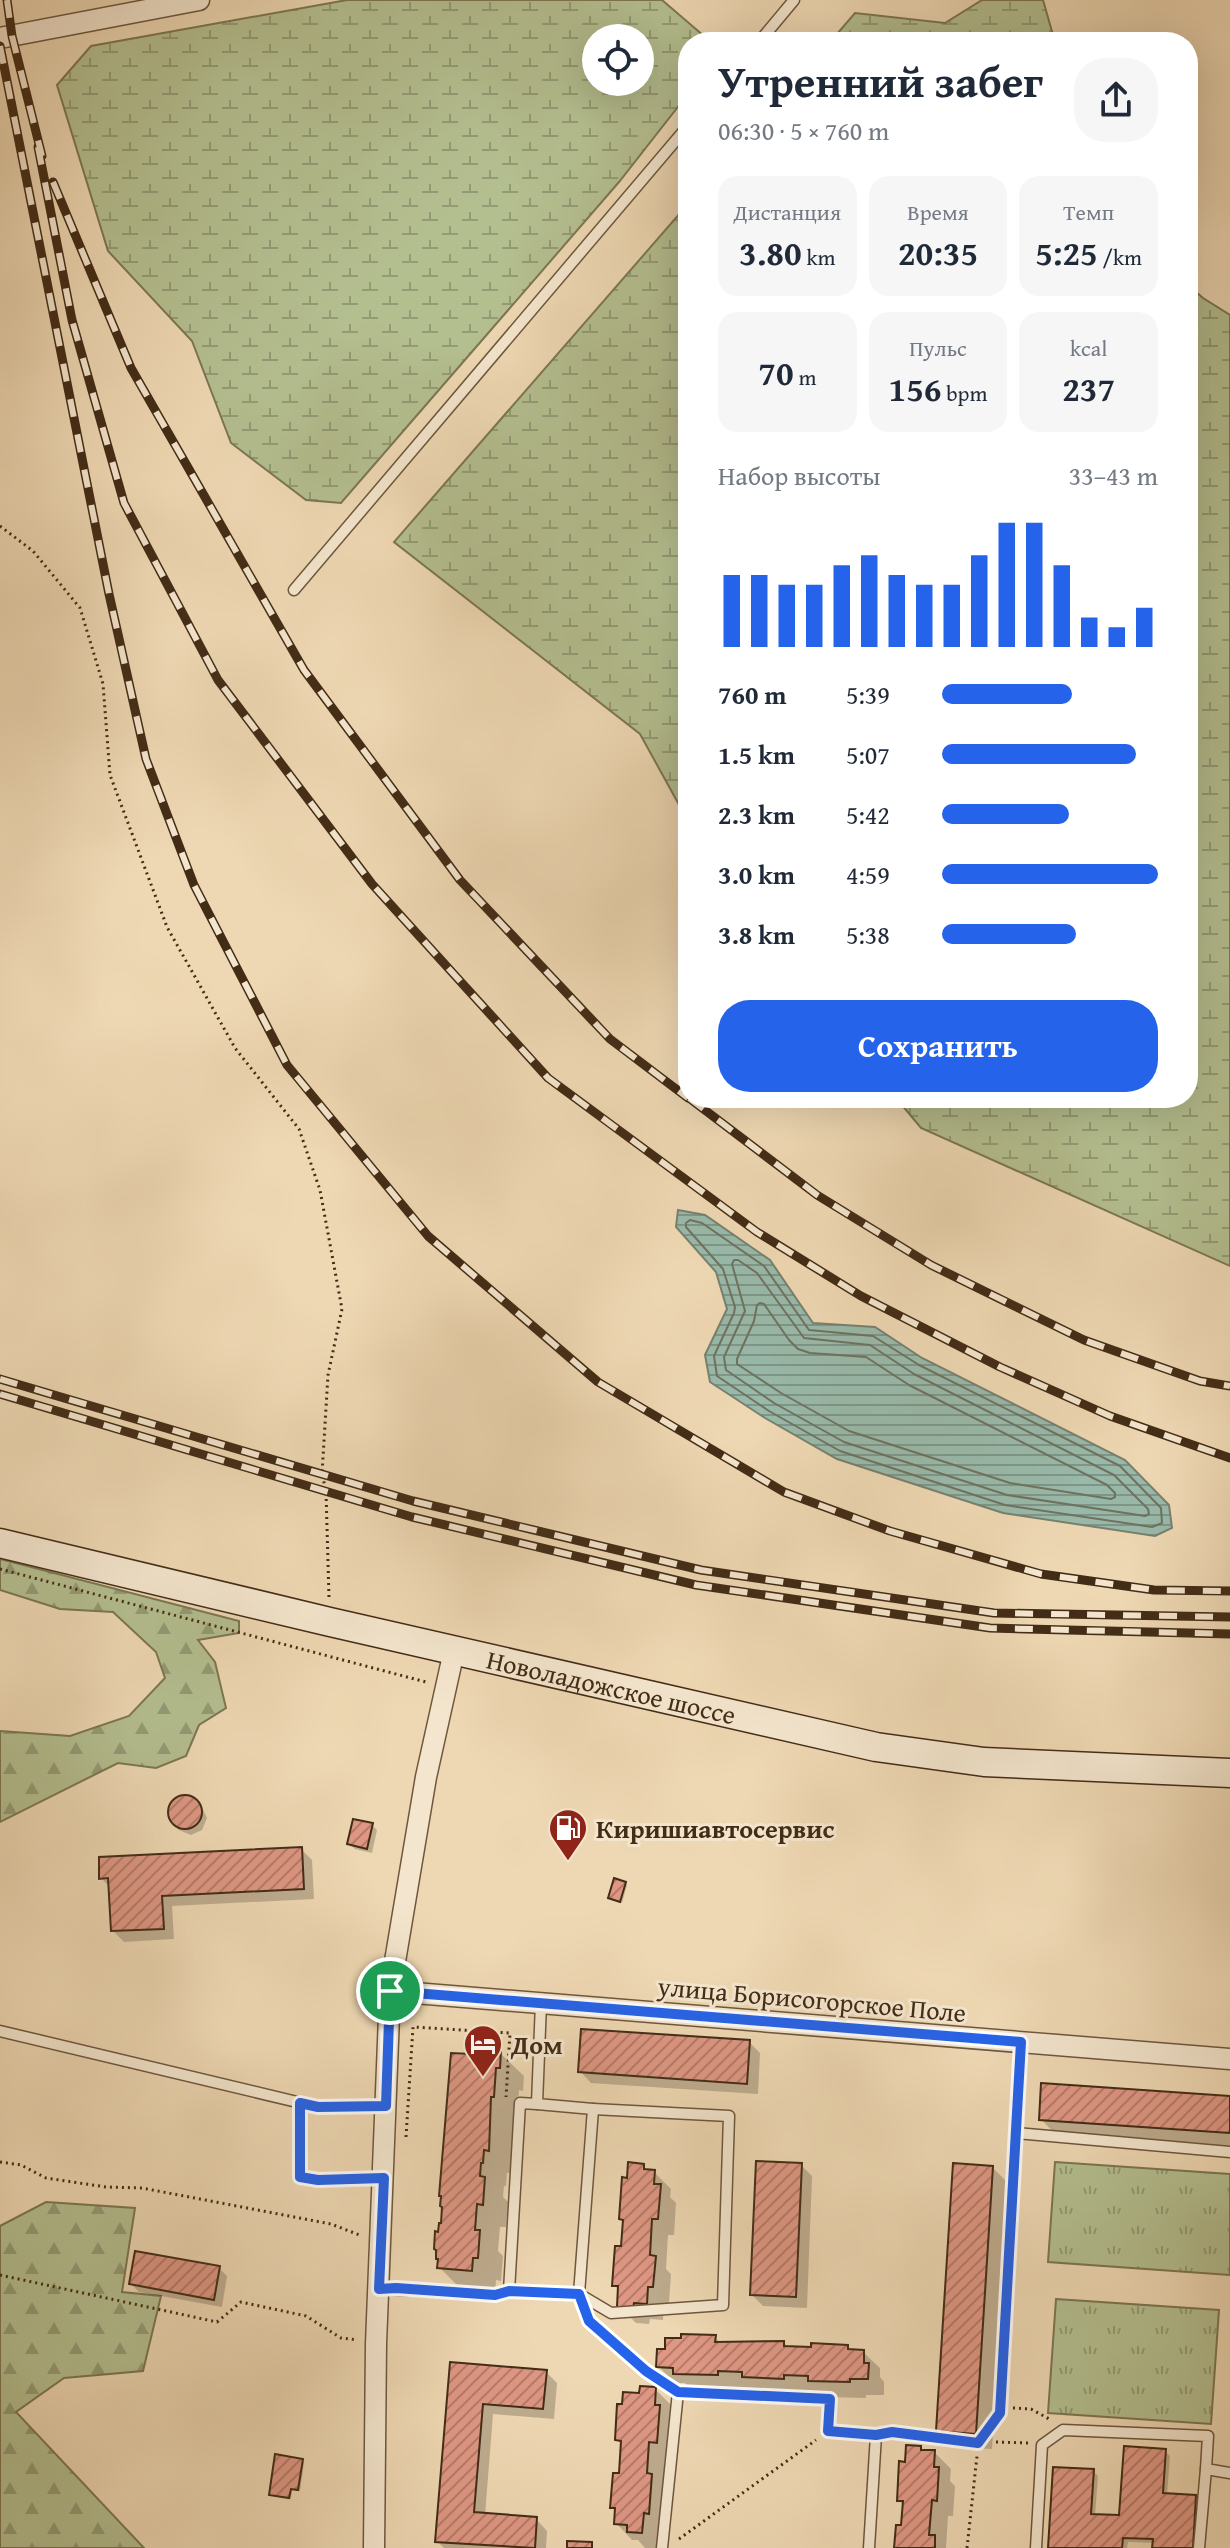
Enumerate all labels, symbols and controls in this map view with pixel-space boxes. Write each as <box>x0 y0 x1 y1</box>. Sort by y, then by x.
map controls <box>582 24 654 96</box>
button: locate <box>582 24 654 96</box>
text: Утренний забег <box>718 49 1043 113</box>
button: share <box>1074 58 1158 142</box>
text: 06:30 · 5 × 760 m <box>718 111 889 150</box>
text: Дистанция <box>734 196 841 228</box>
text: Время <box>907 196 969 228</box>
text: Темп <box>1063 196 1114 228</box>
text: 3.80 <box>739 228 802 277</box>
text: 20:35 <box>898 228 978 277</box>
text: 5:25 <box>1035 228 1098 277</box>
text: km <box>802 241 836 273</box>
text: /km <box>1098 241 1142 273</box>
text: Пульс <box>909 332 967 364</box>
text: kcal <box>1070 332 1107 364</box>
text: 70 <box>758 348 794 397</box>
text: m <box>794 361 816 393</box>
text: 156 <box>889 364 941 413</box>
text: 237 <box>1062 364 1115 413</box>
text: bpm <box>941 377 987 409</box>
text: Набор высоты <box>718 456 880 495</box>
text: 33–43 m <box>1069 456 1158 495</box>
text: 760 m <box>718 675 786 714</box>
text: 5:39 <box>846 675 890 714</box>
text: 1.5 km <box>718 735 795 774</box>
text: 5:07 <box>846 735 890 774</box>
text: 2.3 km <box>718 795 795 834</box>
text: 5:42 <box>846 795 890 834</box>
text: 3.0 km <box>718 855 795 894</box>
text: 4:59 <box>846 855 890 894</box>
text: 3.8 km <box>718 915 795 954</box>
text: 5:38 <box>846 915 890 954</box>
button: Сохранить <box>718 1000 1158 1092</box>
street label: Новоладожское шоссе <box>483 1639 740 1734</box>
fuel station icon: Киришиавтосервис <box>547 1807 589 1862</box>
place label: Киришиавтосервис <box>596 1809 835 1848</box>
pin <box>356 1957 424 2025</box>
street label: улица Борисогорское Поле <box>655 1966 968 2032</box>
icon: arrive <box>368 1969 412 2013</box>
hotel icon: Дом <box>462 2023 504 2078</box>
place label: Дом <box>510 2025 563 2064</box>

